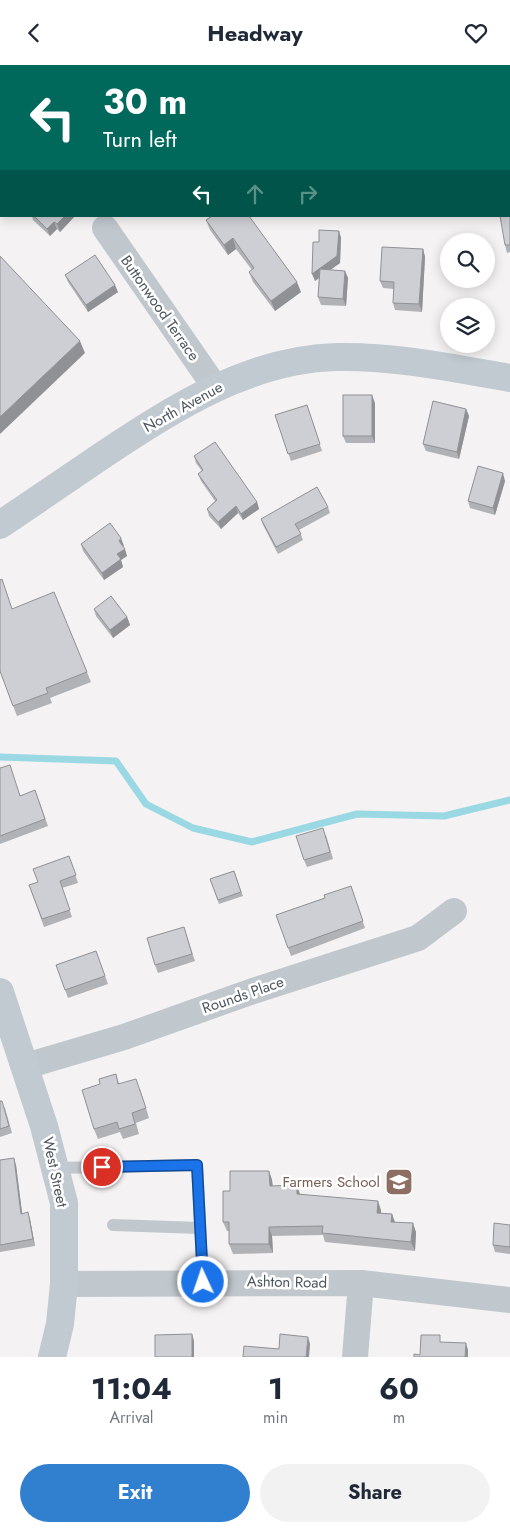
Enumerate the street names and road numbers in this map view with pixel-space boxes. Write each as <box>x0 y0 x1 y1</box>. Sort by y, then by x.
street label: Buttonwood Terrace <box>115 251 205 365</box>
street label: North Avenue <box>139 376 227 438</box>
street label: Rounds Place <box>199 971 287 1019</box>
street label: West Street <box>37 1135 73 1210</box>
street label: Ashton Road <box>247 1270 327 1294</box>

